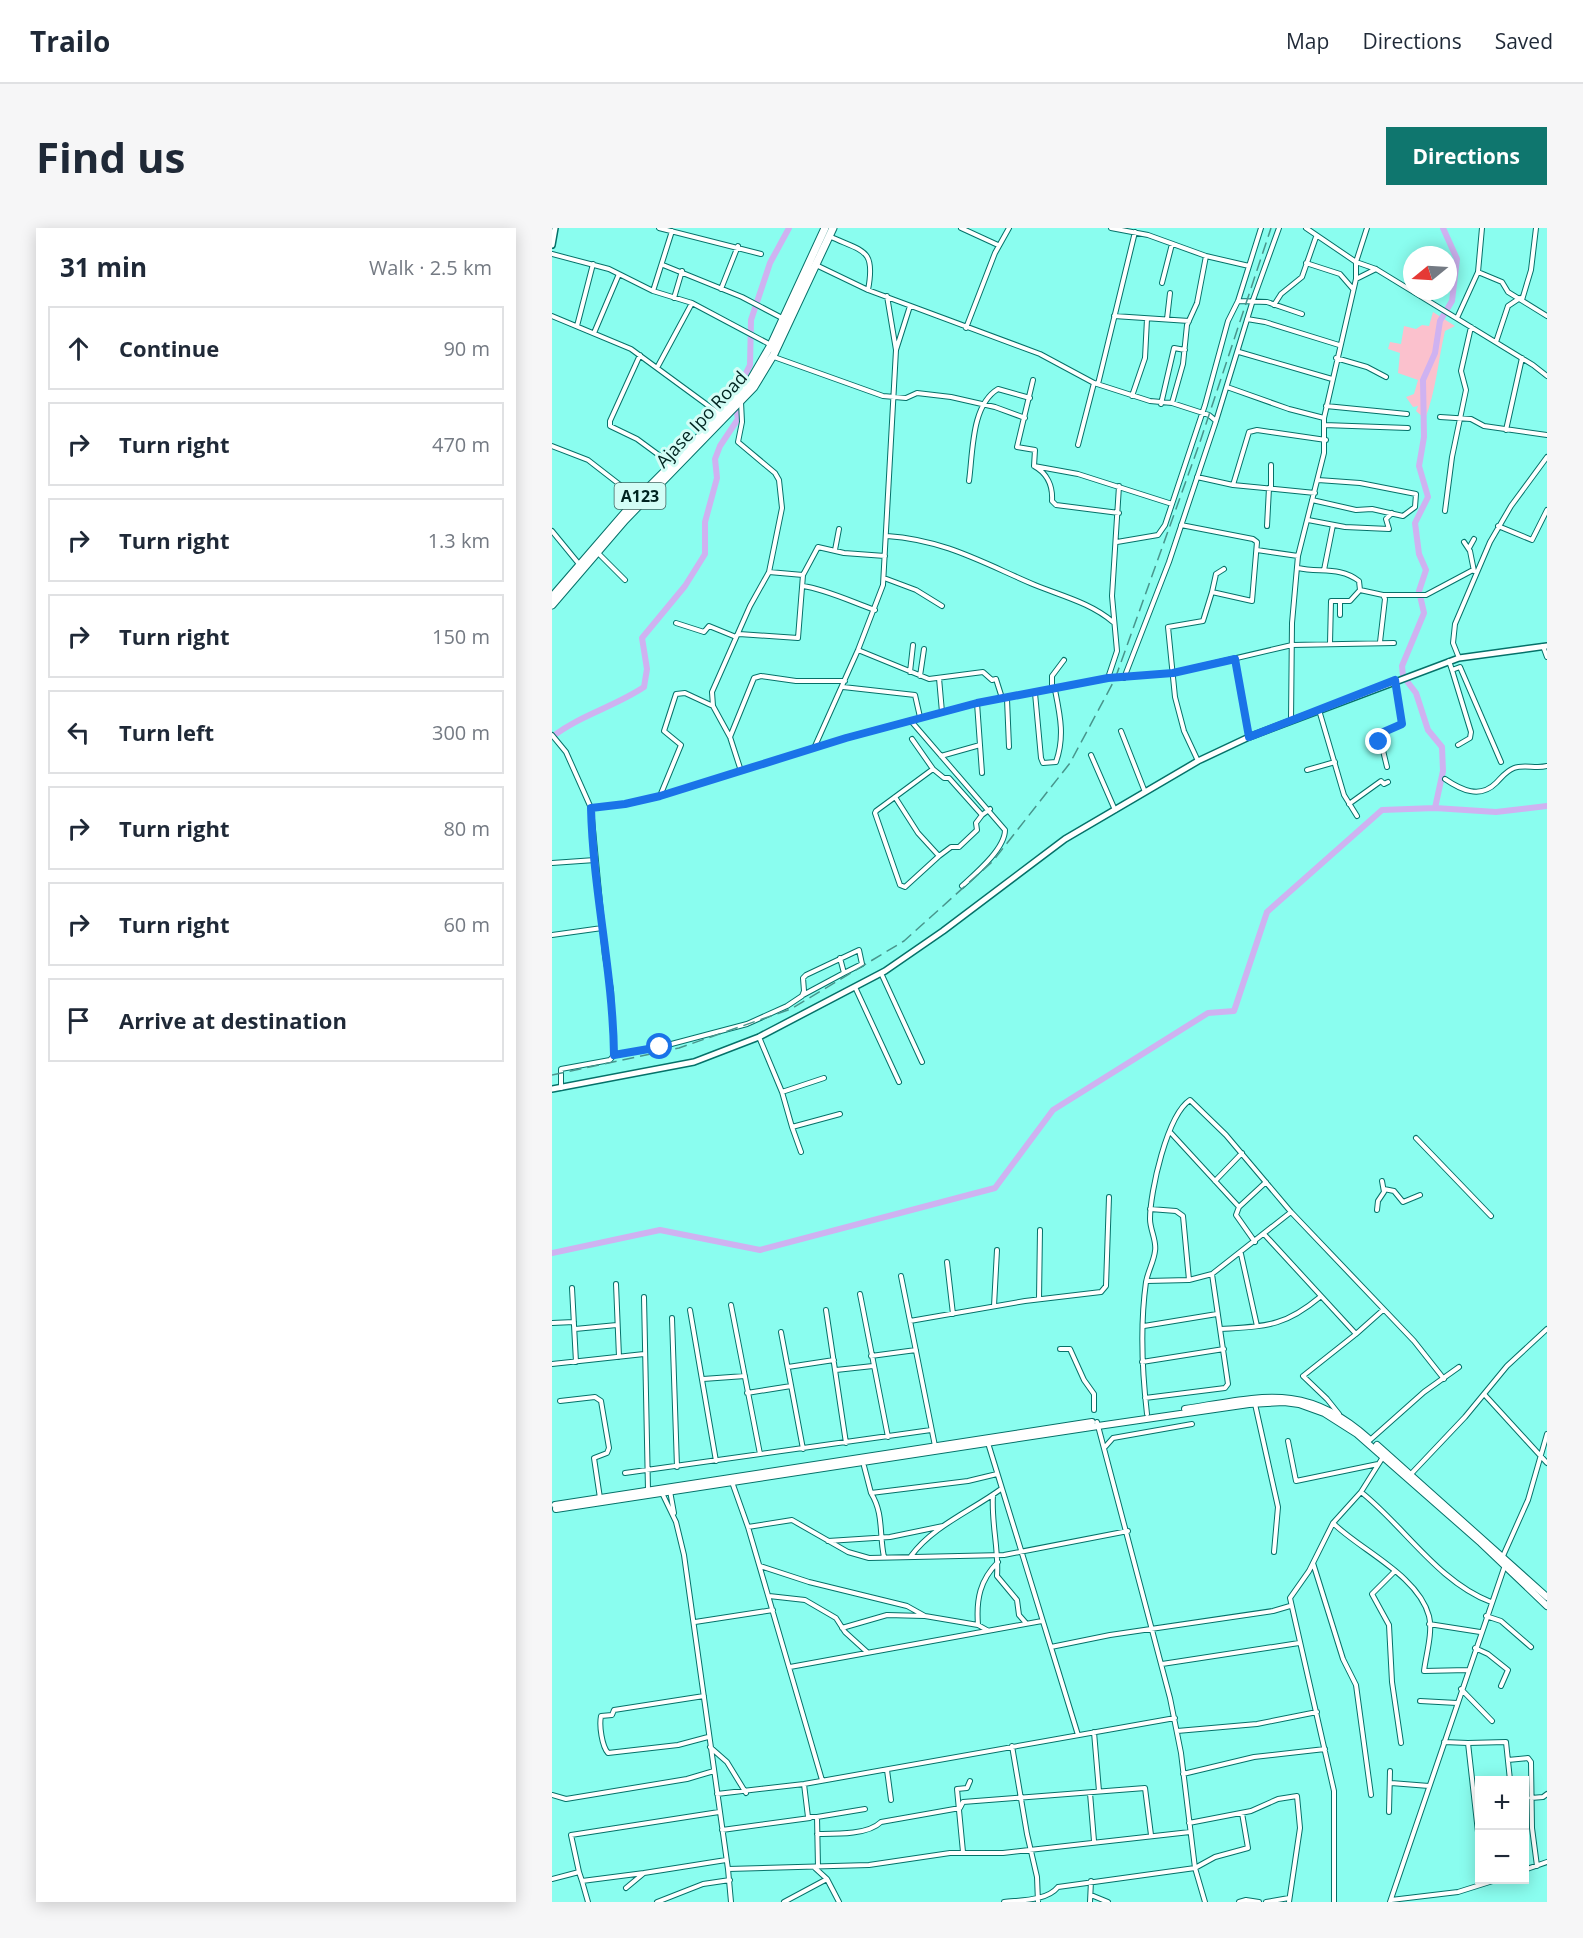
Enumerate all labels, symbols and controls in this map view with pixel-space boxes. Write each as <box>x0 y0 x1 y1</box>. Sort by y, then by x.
text: Trailo <box>30 22 110 60</box>
text: Map <box>1286 27 1329 55</box>
text: Directions <box>1362 27 1462 55</box>
text: Saved <box>1495 27 1553 55</box>
button: Directions <box>1386 127 1547 185</box>
text: Find us <box>36 128 185 185</box>
north arrow <box>1403 246 1457 300</box>
text: 31 min <box>60 249 147 285</box>
text: Walk · 2.5 km <box>369 254 492 281</box>
icon: ahead <box>62 332 95 365</box>
text: Continue <box>119 333 219 363</box>
text: 90 m <box>443 335 490 362</box>
street label: Ajase Ipo Road <box>650 366 752 472</box>
icon: right <box>62 428 95 461</box>
text: Turn right <box>119 429 230 459</box>
text: 470 m <box>432 431 490 458</box>
road number: A123 <box>614 483 665 509</box>
icon: right <box>62 524 95 557</box>
text: Turn right <box>119 525 230 555</box>
text: 1.3 km <box>428 527 490 554</box>
icon: right <box>62 620 95 653</box>
text: Turn right <box>119 621 230 651</box>
text: 150 m <box>432 623 490 650</box>
icon: left <box>62 716 95 749</box>
text: Turn left <box>119 717 214 747</box>
text: 300 m <box>432 719 490 746</box>
route end <box>1365 728 1391 754</box>
icon: right <box>62 812 95 845</box>
text: Turn right <box>119 813 230 843</box>
text: 80 m <box>443 815 490 842</box>
icon: right <box>62 908 95 941</box>
text: Turn right <box>119 909 230 939</box>
text: 60 m <box>443 911 490 938</box>
icon: arrive <box>62 1004 95 1037</box>
text: Arrive at destination <box>119 1005 347 1035</box>
route start <box>646 1033 672 1059</box>
map controls <box>1475 1776 1529 1884</box>
button: + <box>1475 1776 1529 1830</box>
button: − <box>1475 1830 1529 1884</box>

